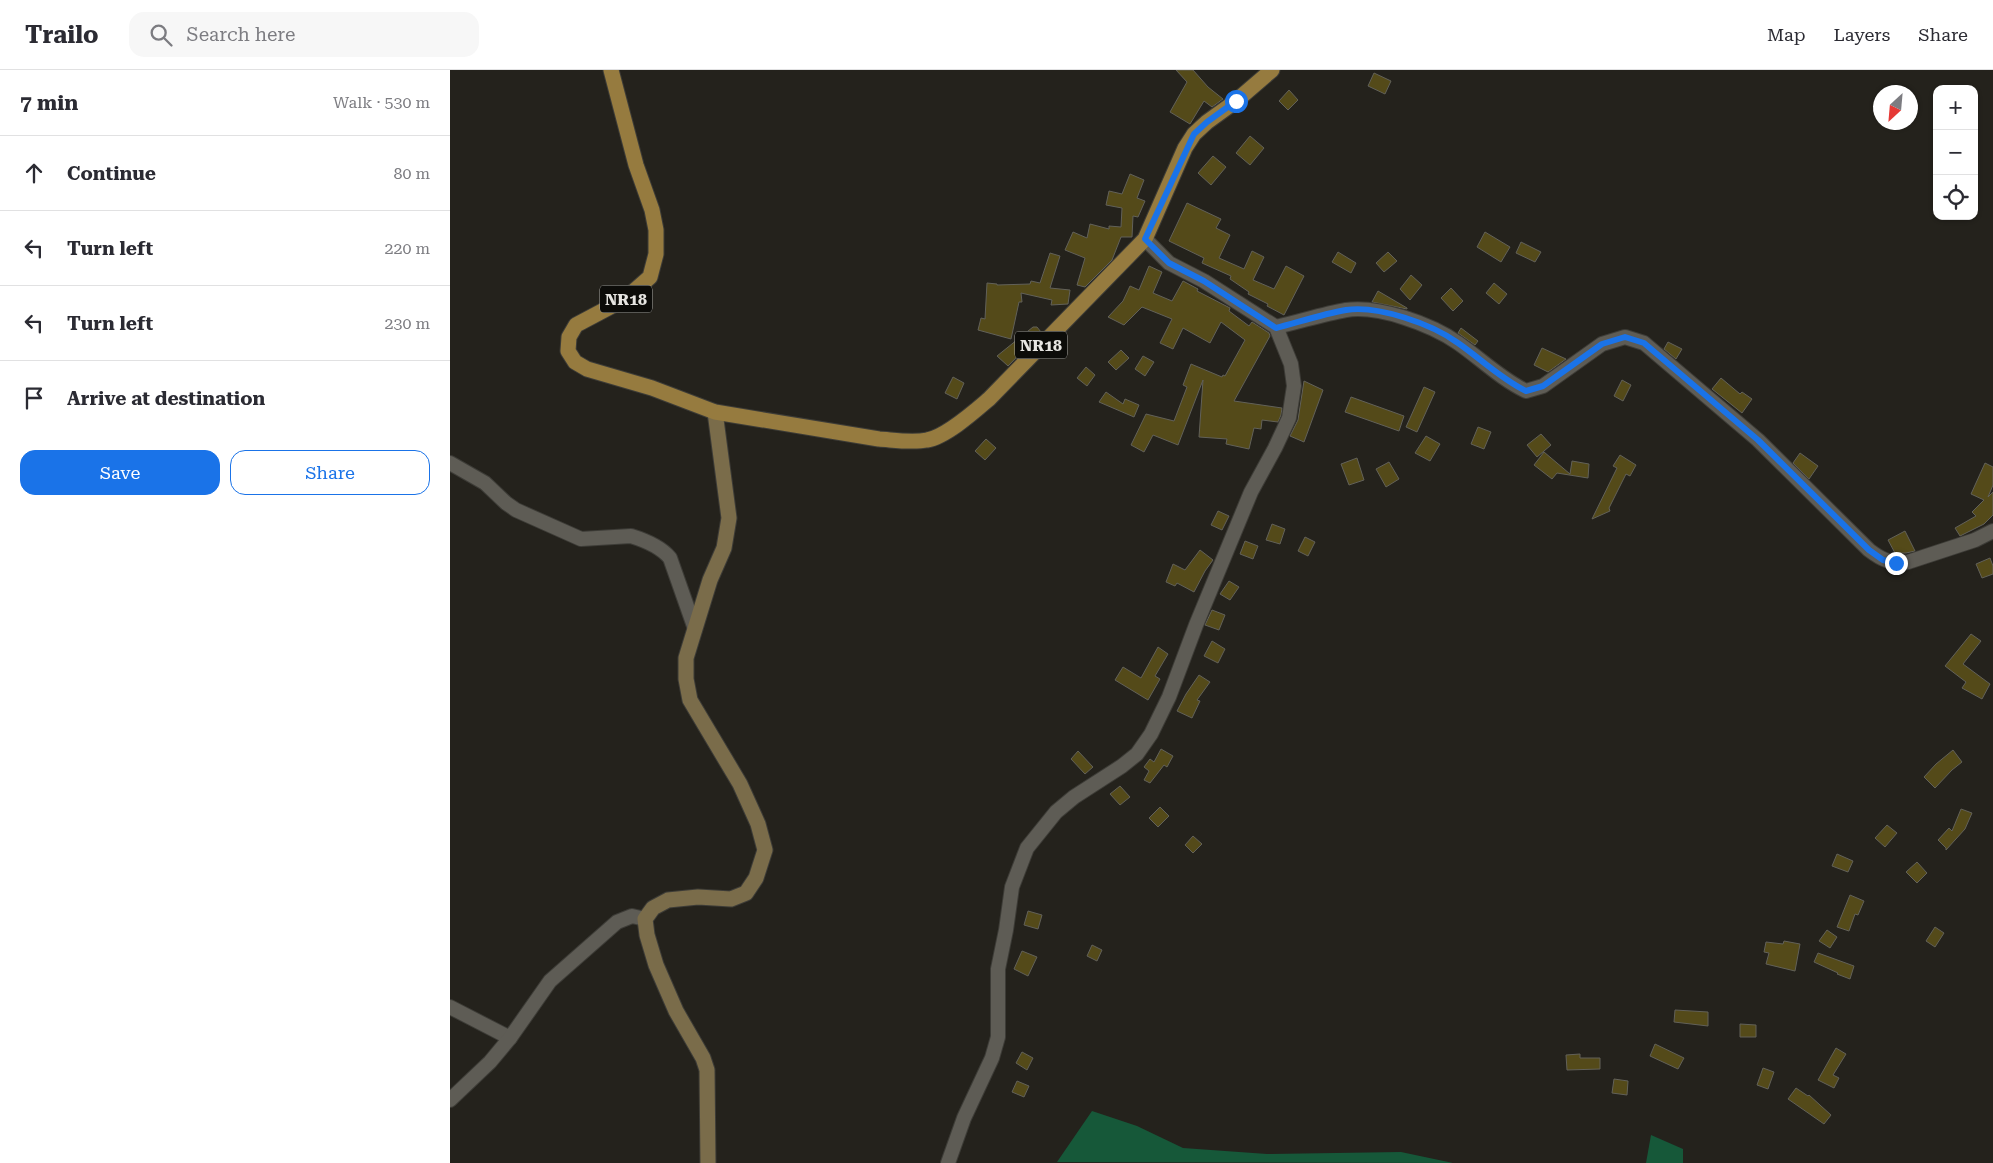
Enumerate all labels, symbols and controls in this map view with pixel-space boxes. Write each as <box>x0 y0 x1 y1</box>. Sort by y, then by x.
search box <box>129 12 479 57</box>
text: Trailo <box>25 21 99 49</box>
icon: search <box>147 21 175 49</box>
text: Search here <box>187 23 295 46</box>
text: Map <box>1767 24 1806 45</box>
text: Layers <box>1834 24 1890 45</box>
text: Share <box>1918 24 1968 45</box>
north arrow <box>1873 85 1918 130</box>
map controls <box>1933 85 1978 220</box>
button: + <box>1933 85 1978 130</box>
route start <box>1225 90 1248 113</box>
text: 7 min <box>20 91 78 115</box>
text: Walk · 530 m <box>333 93 430 112</box>
button: − <box>1933 130 1978 175</box>
icon: ahead <box>20 159 48 187</box>
text: Continue <box>67 162 156 185</box>
text: 80 m <box>393 164 430 183</box>
button: locate <box>1933 175 1978 220</box>
icon: left <box>20 234 48 262</box>
text: Turn left <box>67 237 153 260</box>
text: 220 m <box>384 239 430 258</box>
road number: NR18 <box>600 285 652 312</box>
icon: left <box>20 309 48 337</box>
text: Turn left <box>67 312 153 335</box>
text: 230 m <box>384 314 430 333</box>
road number: NR18 <box>1015 332 1067 358</box>
icon: arrive <box>20 384 48 412</box>
text: Arrive at destination <box>67 387 265 410</box>
button: Save <box>20 450 220 495</box>
button: Share <box>230 450 430 495</box>
route end <box>1885 552 1908 575</box>

